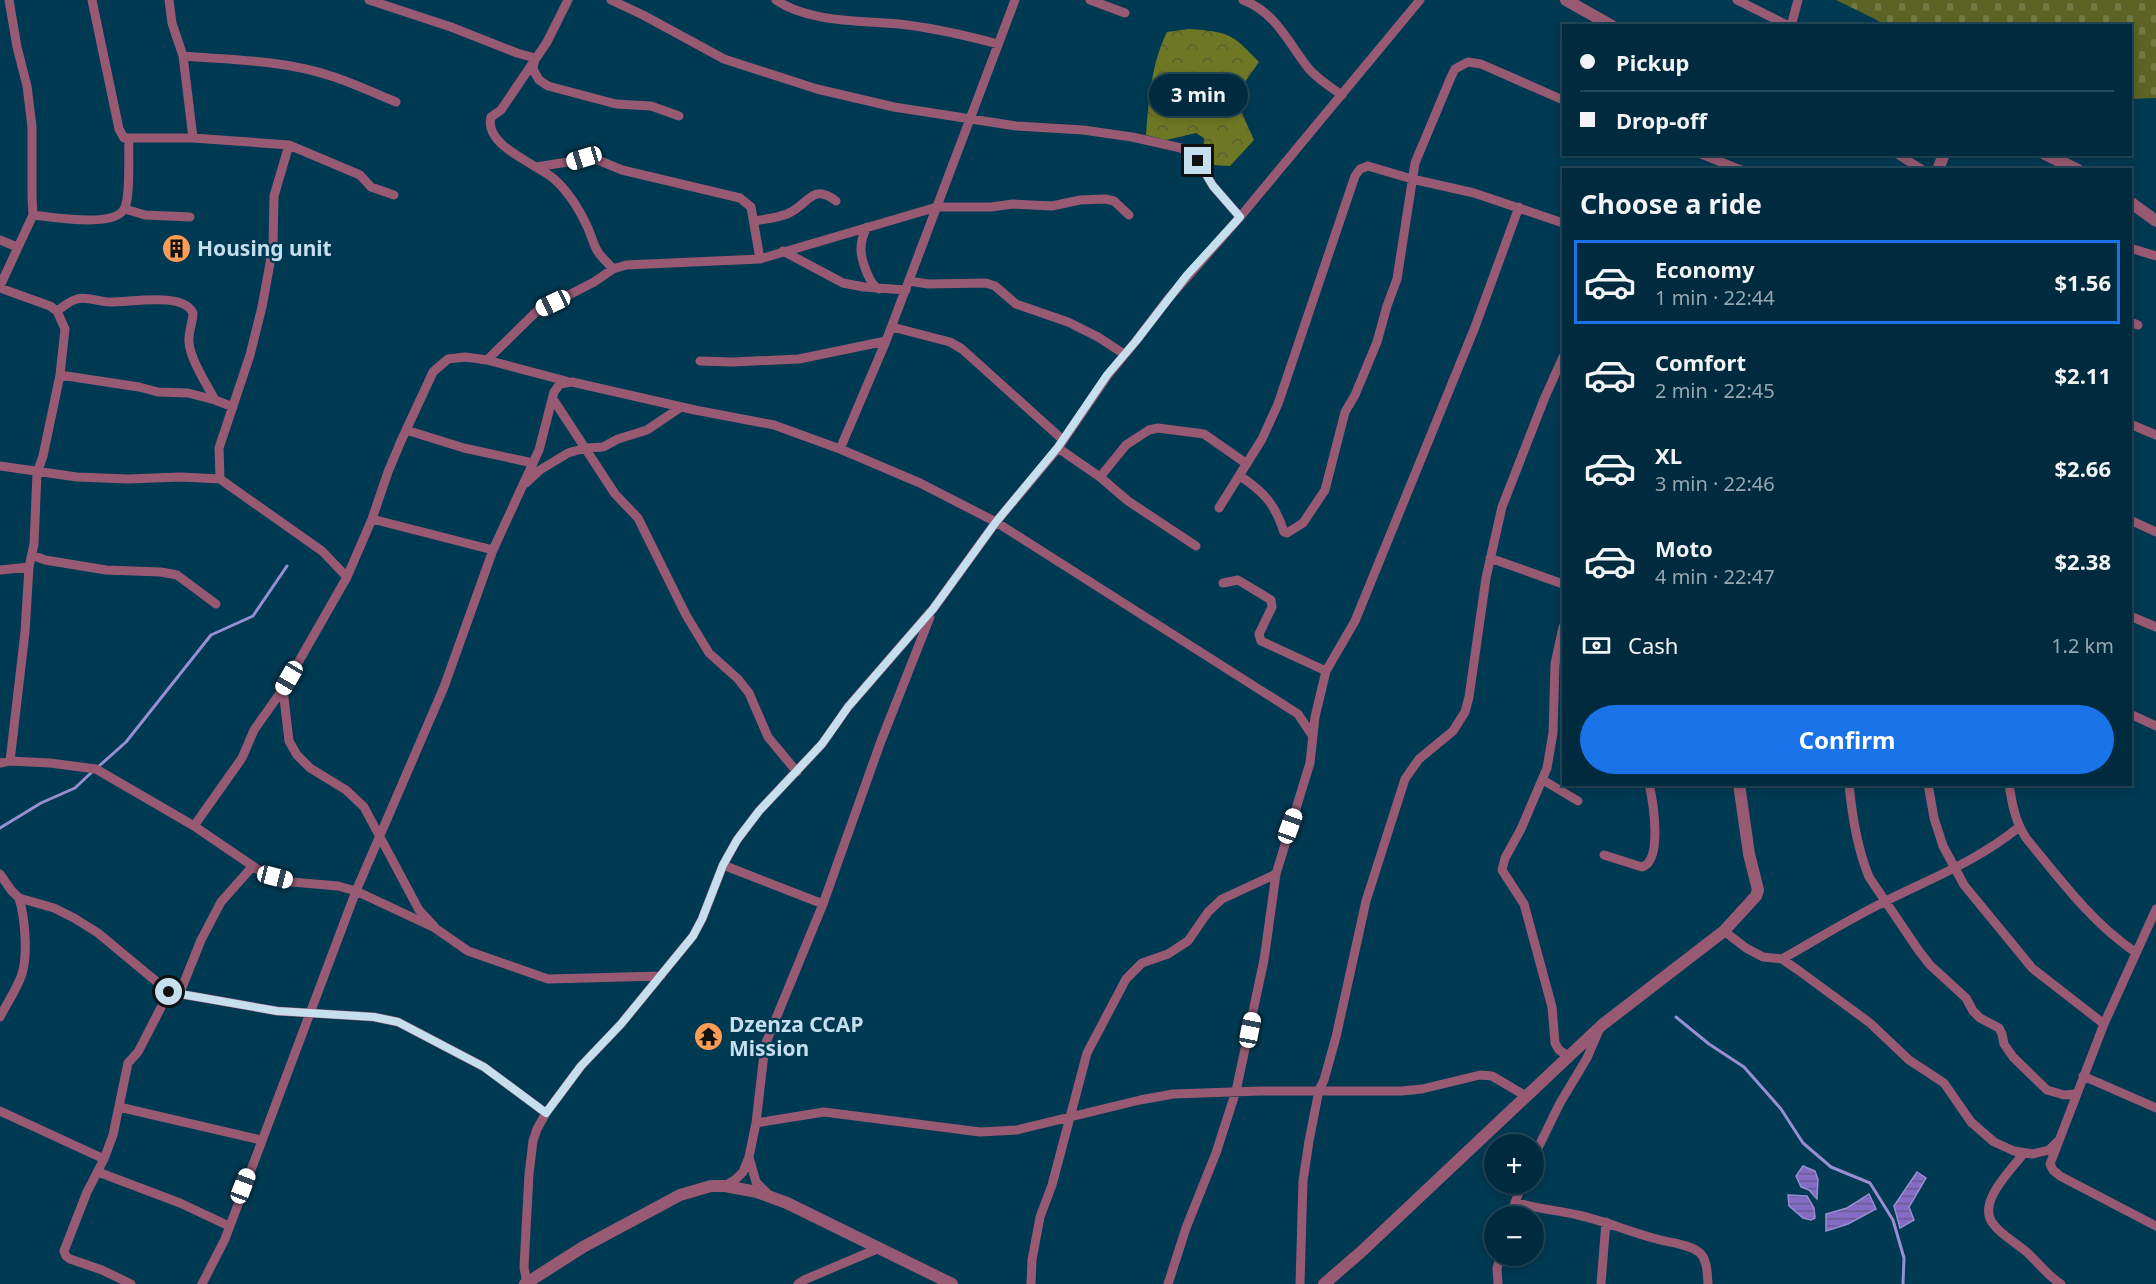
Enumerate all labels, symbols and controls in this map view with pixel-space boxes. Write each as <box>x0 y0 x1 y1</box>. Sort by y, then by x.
text: Pickup <box>1616 47 1689 77</box>
callout: 3 min <box>1148 74 1248 116</box>
text: 3 min <box>1171 81 1226 108</box>
text: Drop-off <box>1616 105 1707 135</box>
car <box>564 144 604 172</box>
route end <box>1184 147 1211 174</box>
text: Choose a ride <box>1580 185 1762 222</box>
building icon: Housing unit <box>160 233 192 265</box>
place label: Housing unit <box>197 234 332 262</box>
text: Economy <box>1655 254 1754 284</box>
icon: car <box>1583 255 1637 309</box>
text: $1.56 <box>2054 267 2111 297</box>
text: 1 min · 22:44 <box>1655 284 1775 311</box>
car <box>533 287 573 319</box>
text: Comfort <box>1655 347 1746 377</box>
icon: car <box>1583 348 1637 402</box>
text: $2.11 <box>2054 360 2111 390</box>
text: 2 min · 22:45 <box>1655 377 1775 404</box>
text: XL <box>1655 440 1682 470</box>
icon: car <box>1583 441 1637 495</box>
text: $2.66 <box>2054 453 2111 483</box>
text: 3 min · 22:46 <box>1655 470 1775 497</box>
text: Moto <box>1655 533 1713 563</box>
icon: car <box>1583 534 1637 588</box>
text: $2.38 <box>2054 546 2111 576</box>
text: 4 min · 22:47 <box>1655 563 1775 590</box>
icon: cash <box>1580 629 1613 662</box>
text: Cash <box>1628 630 1678 660</box>
text: 1.2 km <box>2051 632 2114 659</box>
car <box>272 658 306 698</box>
button: Confirm <box>1580 705 2114 774</box>
car <box>1275 806 1305 846</box>
car <box>255 864 295 890</box>
route start <box>155 978 182 1005</box>
place label: Dzenza CCAP Mission <box>729 1010 863 1062</box>
car <box>1238 1011 1262 1049</box>
temple icon: Dzenza CCAP Mission <box>692 1021 724 1053</box>
map controls <box>1484 1134 1544 1266</box>
button: + <box>1484 1134 1544 1194</box>
car <box>228 1166 258 1206</box>
button: − <box>1484 1206 1544 1266</box>

